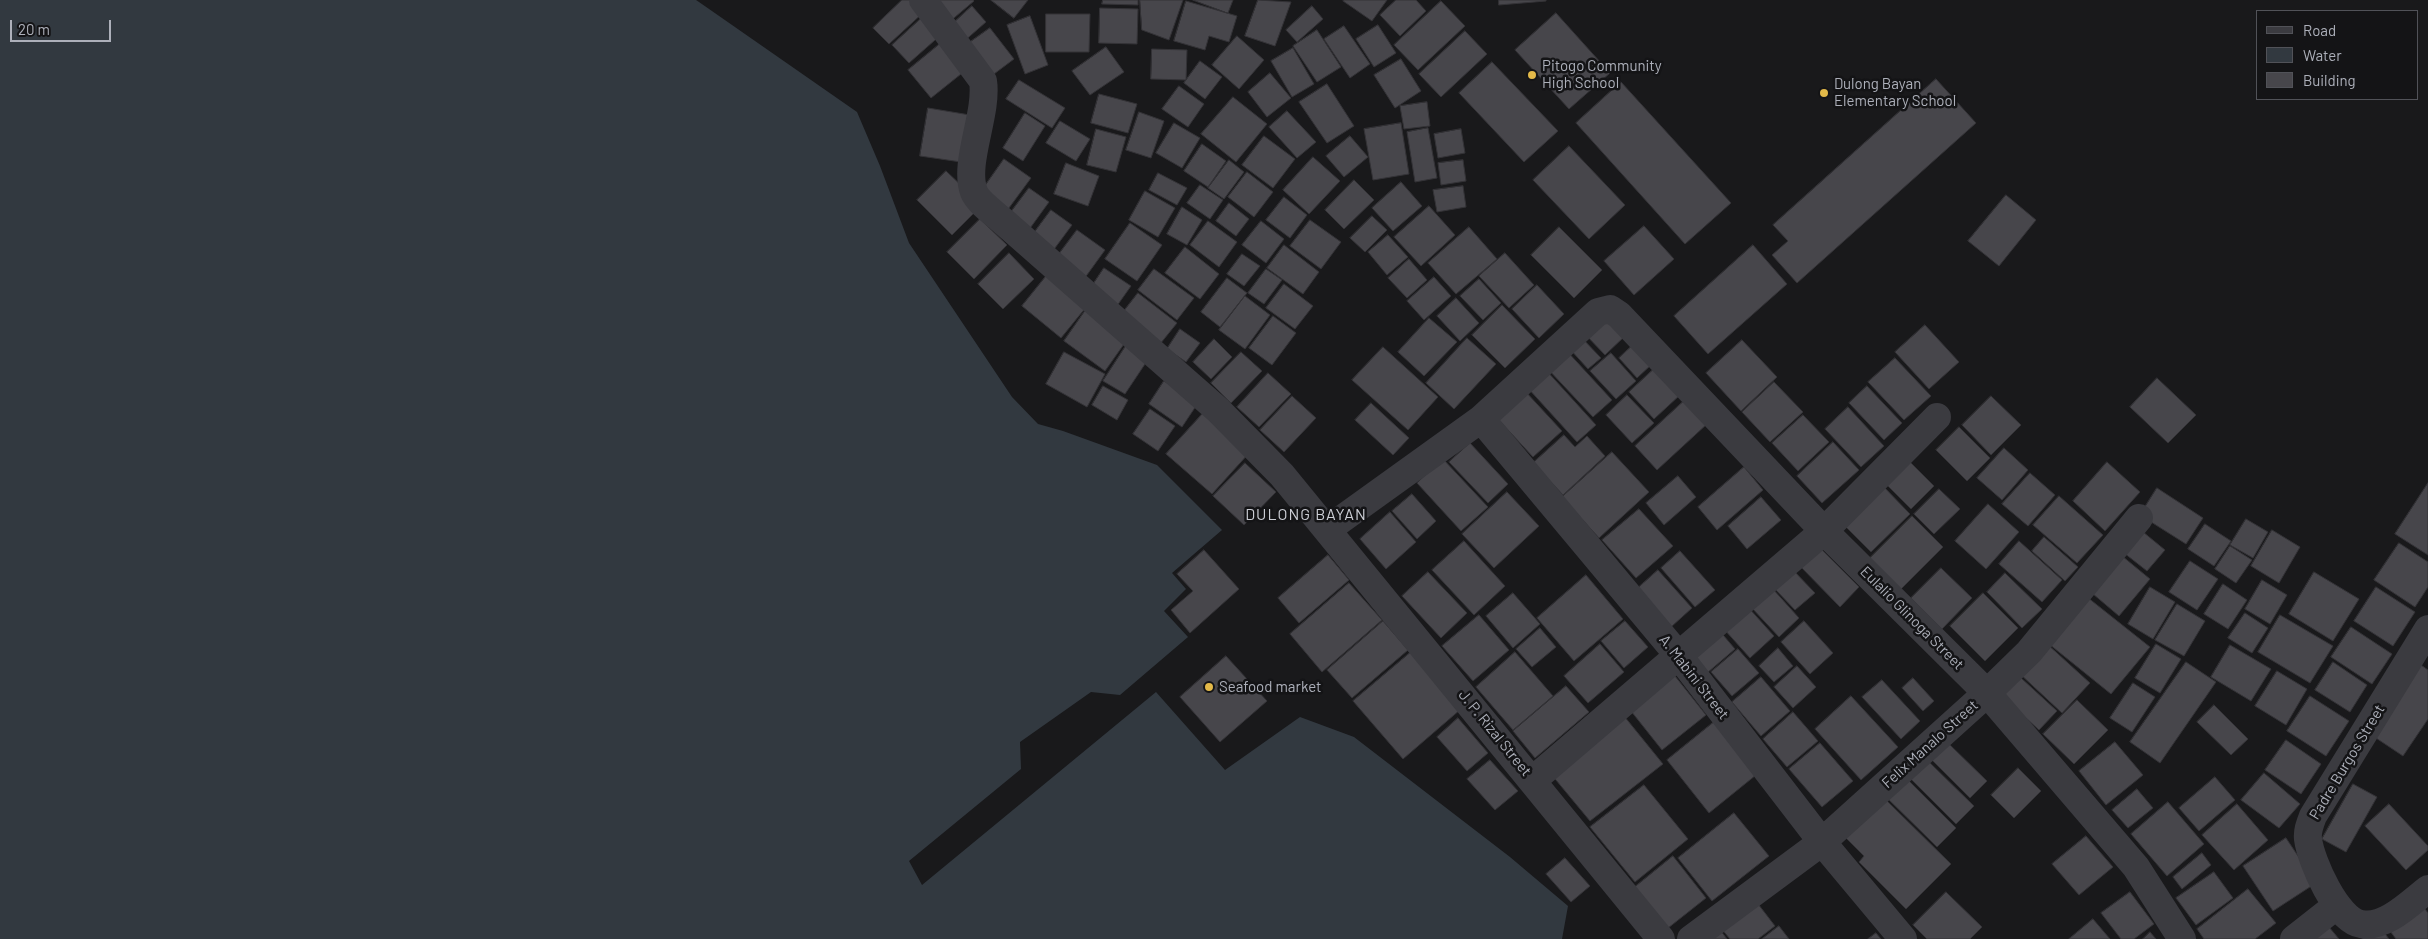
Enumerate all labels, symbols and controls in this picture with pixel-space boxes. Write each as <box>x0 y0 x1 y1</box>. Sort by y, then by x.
scale bar <box>12 10 114 42</box>
legend <box>2256 10 2418 100</box>
text: 20 m <box>18 20 50 38</box>
text: Road <box>2303 21 2336 39</box>
text: Water <box>2303 46 2342 64</box>
place label: Pitogo Community High School <box>1542 57 1662 92</box>
marker: Pitogo Community High School <box>1526 69 1538 81</box>
text: Building <box>2303 71 2356 89</box>
place label: Dulong Bayan Elementary School <box>1834 75 1956 110</box>
marker: Dulong Bayan Elementary School <box>1818 87 1830 99</box>
district label: DULONG BAYAN <box>1244 505 1368 525</box>
street label: Eulalio Glinoga Street <box>1857 563 1967 673</box>
street label: A. Mabini Street <box>1655 631 1733 723</box>
place label: Seafood market <box>1219 678 1322 696</box>
marker: Seafood market <box>1203 681 1215 693</box>
street label: J. P. Rizal Street <box>1455 686 1535 780</box>
street label: Felix Manalo Street <box>1878 696 1982 792</box>
street label: Padre Burgos Street <box>2306 701 2388 823</box>

